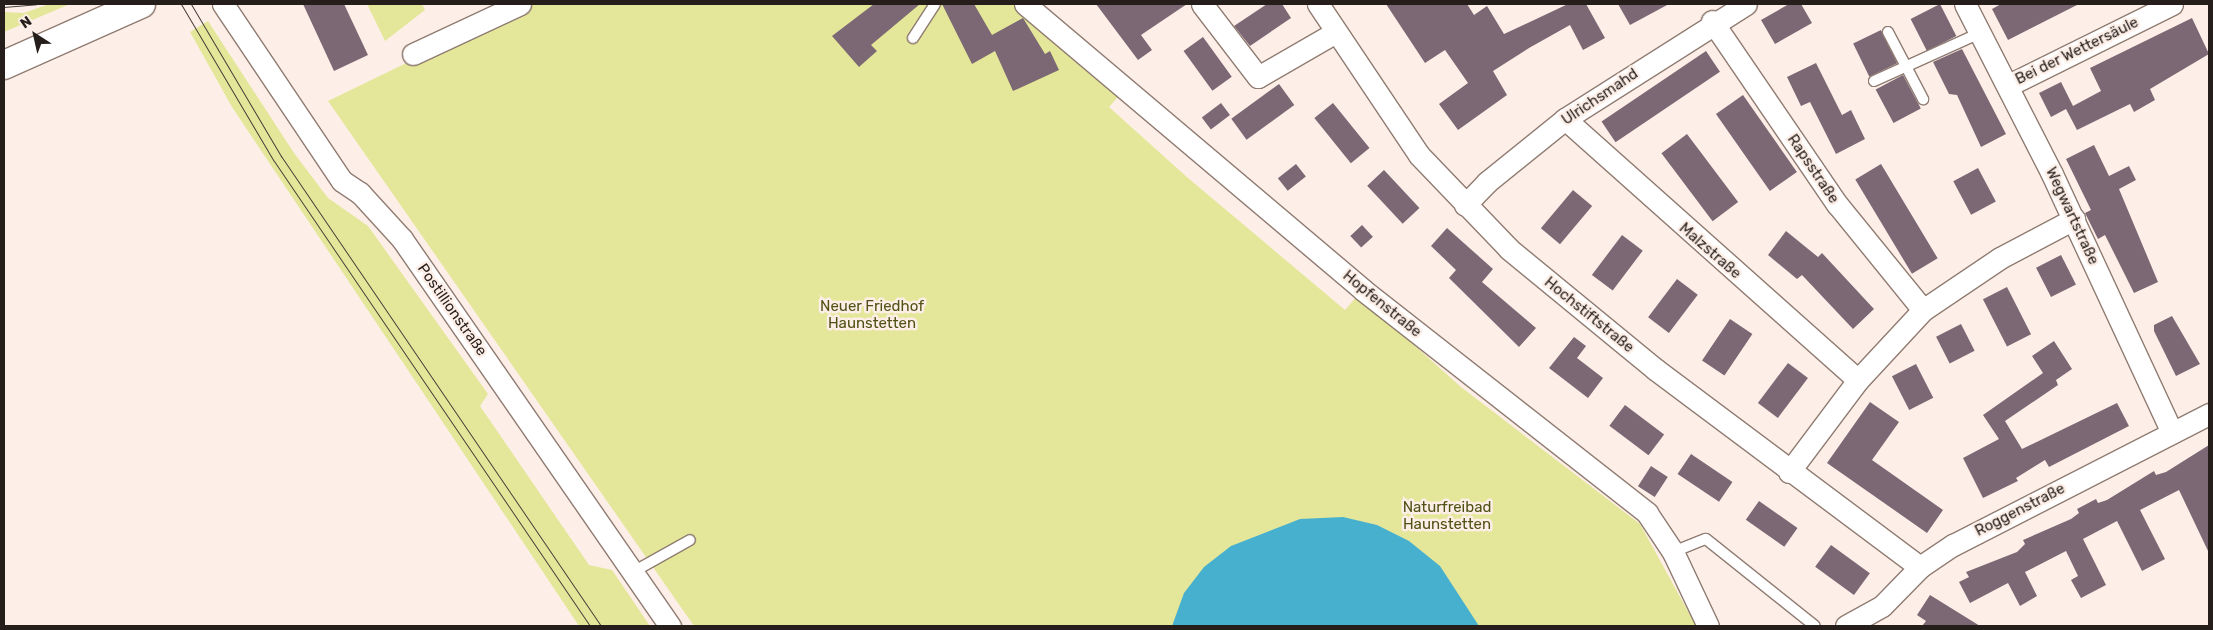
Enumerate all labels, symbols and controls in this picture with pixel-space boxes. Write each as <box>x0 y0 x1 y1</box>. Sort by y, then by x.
north arrow <box>10 10 60 60</box>
text: N <box>17 12 35 32</box>
street label: Bei der Wettersäule <box>2012 13 2142 89</box>
street label: Ulrichsmahd <box>1558 65 1642 129</box>
street label: Rapsstraße <box>1783 131 1843 207</box>
street label: Wegwartstraße <box>2042 164 2102 268</box>
street label: Malzstraße <box>1675 219 1745 283</box>
street label: Postillionstraße <box>414 260 490 360</box>
street label: Hopfenstraße <box>1339 267 1425 341</box>
street label: Hochstiftstraße <box>1541 273 1637 357</box>
park label: Neuer Friedhof Haunstetten <box>820 297 924 332</box>
street label: Roggenstraße <box>1972 480 2068 540</box>
park label: Naturfreibad Haunstetten <box>1403 498 1491 533</box>

